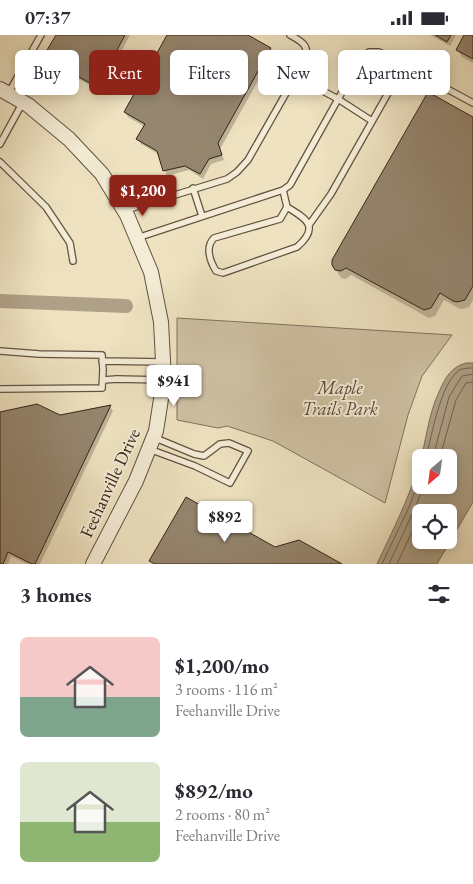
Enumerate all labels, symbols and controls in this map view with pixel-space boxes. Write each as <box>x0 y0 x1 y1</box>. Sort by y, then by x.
text: 07:37 <box>25 5 71 30</box>
chip: Buy <box>15 50 79 95</box>
chip: Rent <box>89 50 160 95</box>
chip: Filters <box>170 50 248 95</box>
chip: New <box>258 50 328 95</box>
chip: Apartment <box>338 50 450 95</box>
pin: $1,200 <box>102 175 184 217</box>
text: $1,200 <box>120 180 166 201</box>
pin: $941 <box>144 365 204 407</box>
text: $941 <box>158 370 190 391</box>
park label: Maple Trails Park <box>302 376 378 420</box>
street label: Feehanville Drive <box>74 424 145 541</box>
north arrow <box>412 449 458 494</box>
map controls <box>412 449 457 549</box>
pin: $892 <box>195 501 255 543</box>
button: locate <box>412 504 457 549</box>
text: $892 <box>209 506 241 527</box>
icon: filters <box>425 580 453 608</box>
text: 3 homes <box>20 581 92 608</box>
text: $1,200/mo <box>175 652 269 679</box>
icon: home <box>60 657 120 717</box>
text: 3 rooms · 116 m² <box>175 679 278 700</box>
text: Feehanville Drive <box>175 700 280 721</box>
text: $892/mo <box>175 777 253 804</box>
icon: home <box>60 782 120 842</box>
text: 2 rooms · 80 m² <box>175 804 270 825</box>
text: Feehanville Drive <box>175 825 280 846</box>

